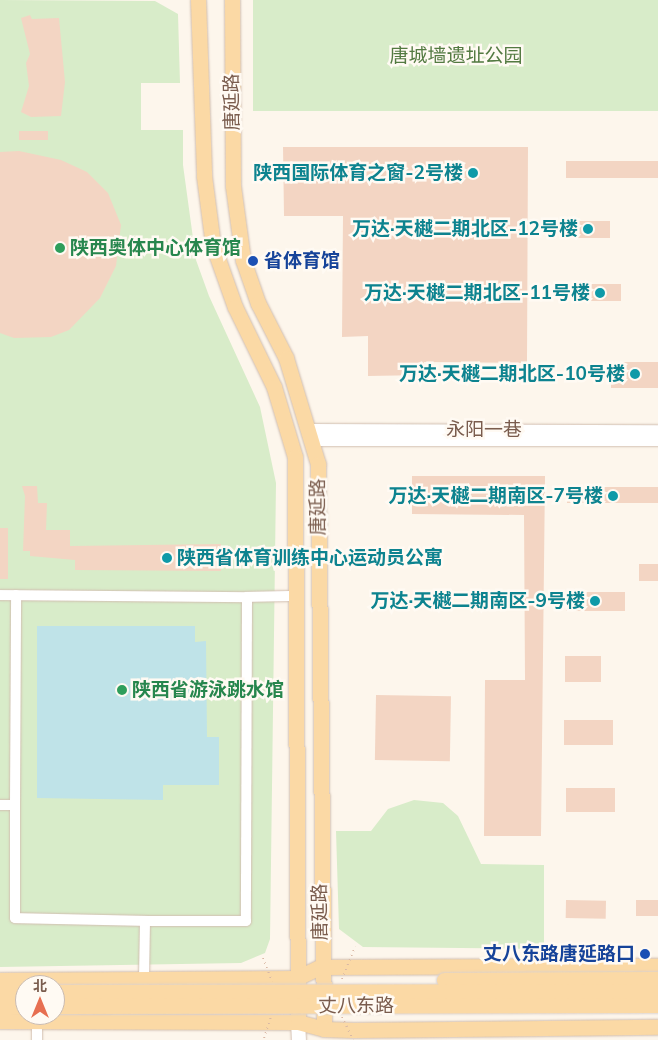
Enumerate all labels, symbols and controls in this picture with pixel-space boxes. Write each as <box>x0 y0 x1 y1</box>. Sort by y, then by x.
park label: 唐城墙遗址公园 <box>390 45 522 67</box>
street label: 唐延路 <box>220 73 244 131</box>
place label: 陕西国际体育之窗-2号楼 <box>253 162 463 184</box>
marker: 陕西国际体育之窗-2号楼 <box>467 167 479 179</box>
place label: 万达·天樾二期北区-12号楼 <box>352 218 578 240</box>
marker: 万达·天樾二期北区-12号楼 <box>582 223 594 235</box>
place label: 陕西奥体中心体育馆 <box>70 237 241 259</box>
marker: 陕西奥体中心体育馆 <box>54 242 66 254</box>
place label: 省体育馆 <box>264 250 340 272</box>
marker: 省体育馆 <box>246 254 260 268</box>
place label: 万达·天樾二期北区-11号楼 <box>364 282 590 304</box>
marker: 万达·天樾二期北区-11号楼 <box>594 287 606 299</box>
place label: 万达·天樾二期北区-10号楼 <box>399 363 625 385</box>
marker: 万达·天樾二期北区-10号楼 <box>629 368 641 380</box>
street label: 永阳一巷 <box>446 419 522 441</box>
street label: 唐延路 <box>307 479 329 535</box>
place label: 万达·天樾二期南区-7号楼 <box>389 485 603 507</box>
marker: 万达·天樾二期南区-7号楼 <box>607 490 619 502</box>
place label: 陕西省体育训练中心运动员公寓 <box>177 547 443 569</box>
marker: 陕西省体育训练中心运动员公寓 <box>161 552 173 564</box>
place label: 万达·天樾二期南区-9号楼 <box>371 590 585 612</box>
marker: 万达·天樾二期南区-9号楼 <box>589 595 601 607</box>
place label: 陕西省游泳跳水馆 <box>132 679 284 701</box>
marker: 陕西省游泳跳水馆 <box>116 684 128 696</box>
street label: 唐延路 <box>308 883 332 941</box>
place label: 丈八东路唐延路口 <box>483 943 635 965</box>
marker: 丈八东路唐延路口 <box>639 948 651 960</box>
north arrow <box>15 975 65 1025</box>
text: 北 <box>33 977 47 995</box>
street label: 丈八东路 <box>318 995 394 1017</box>

